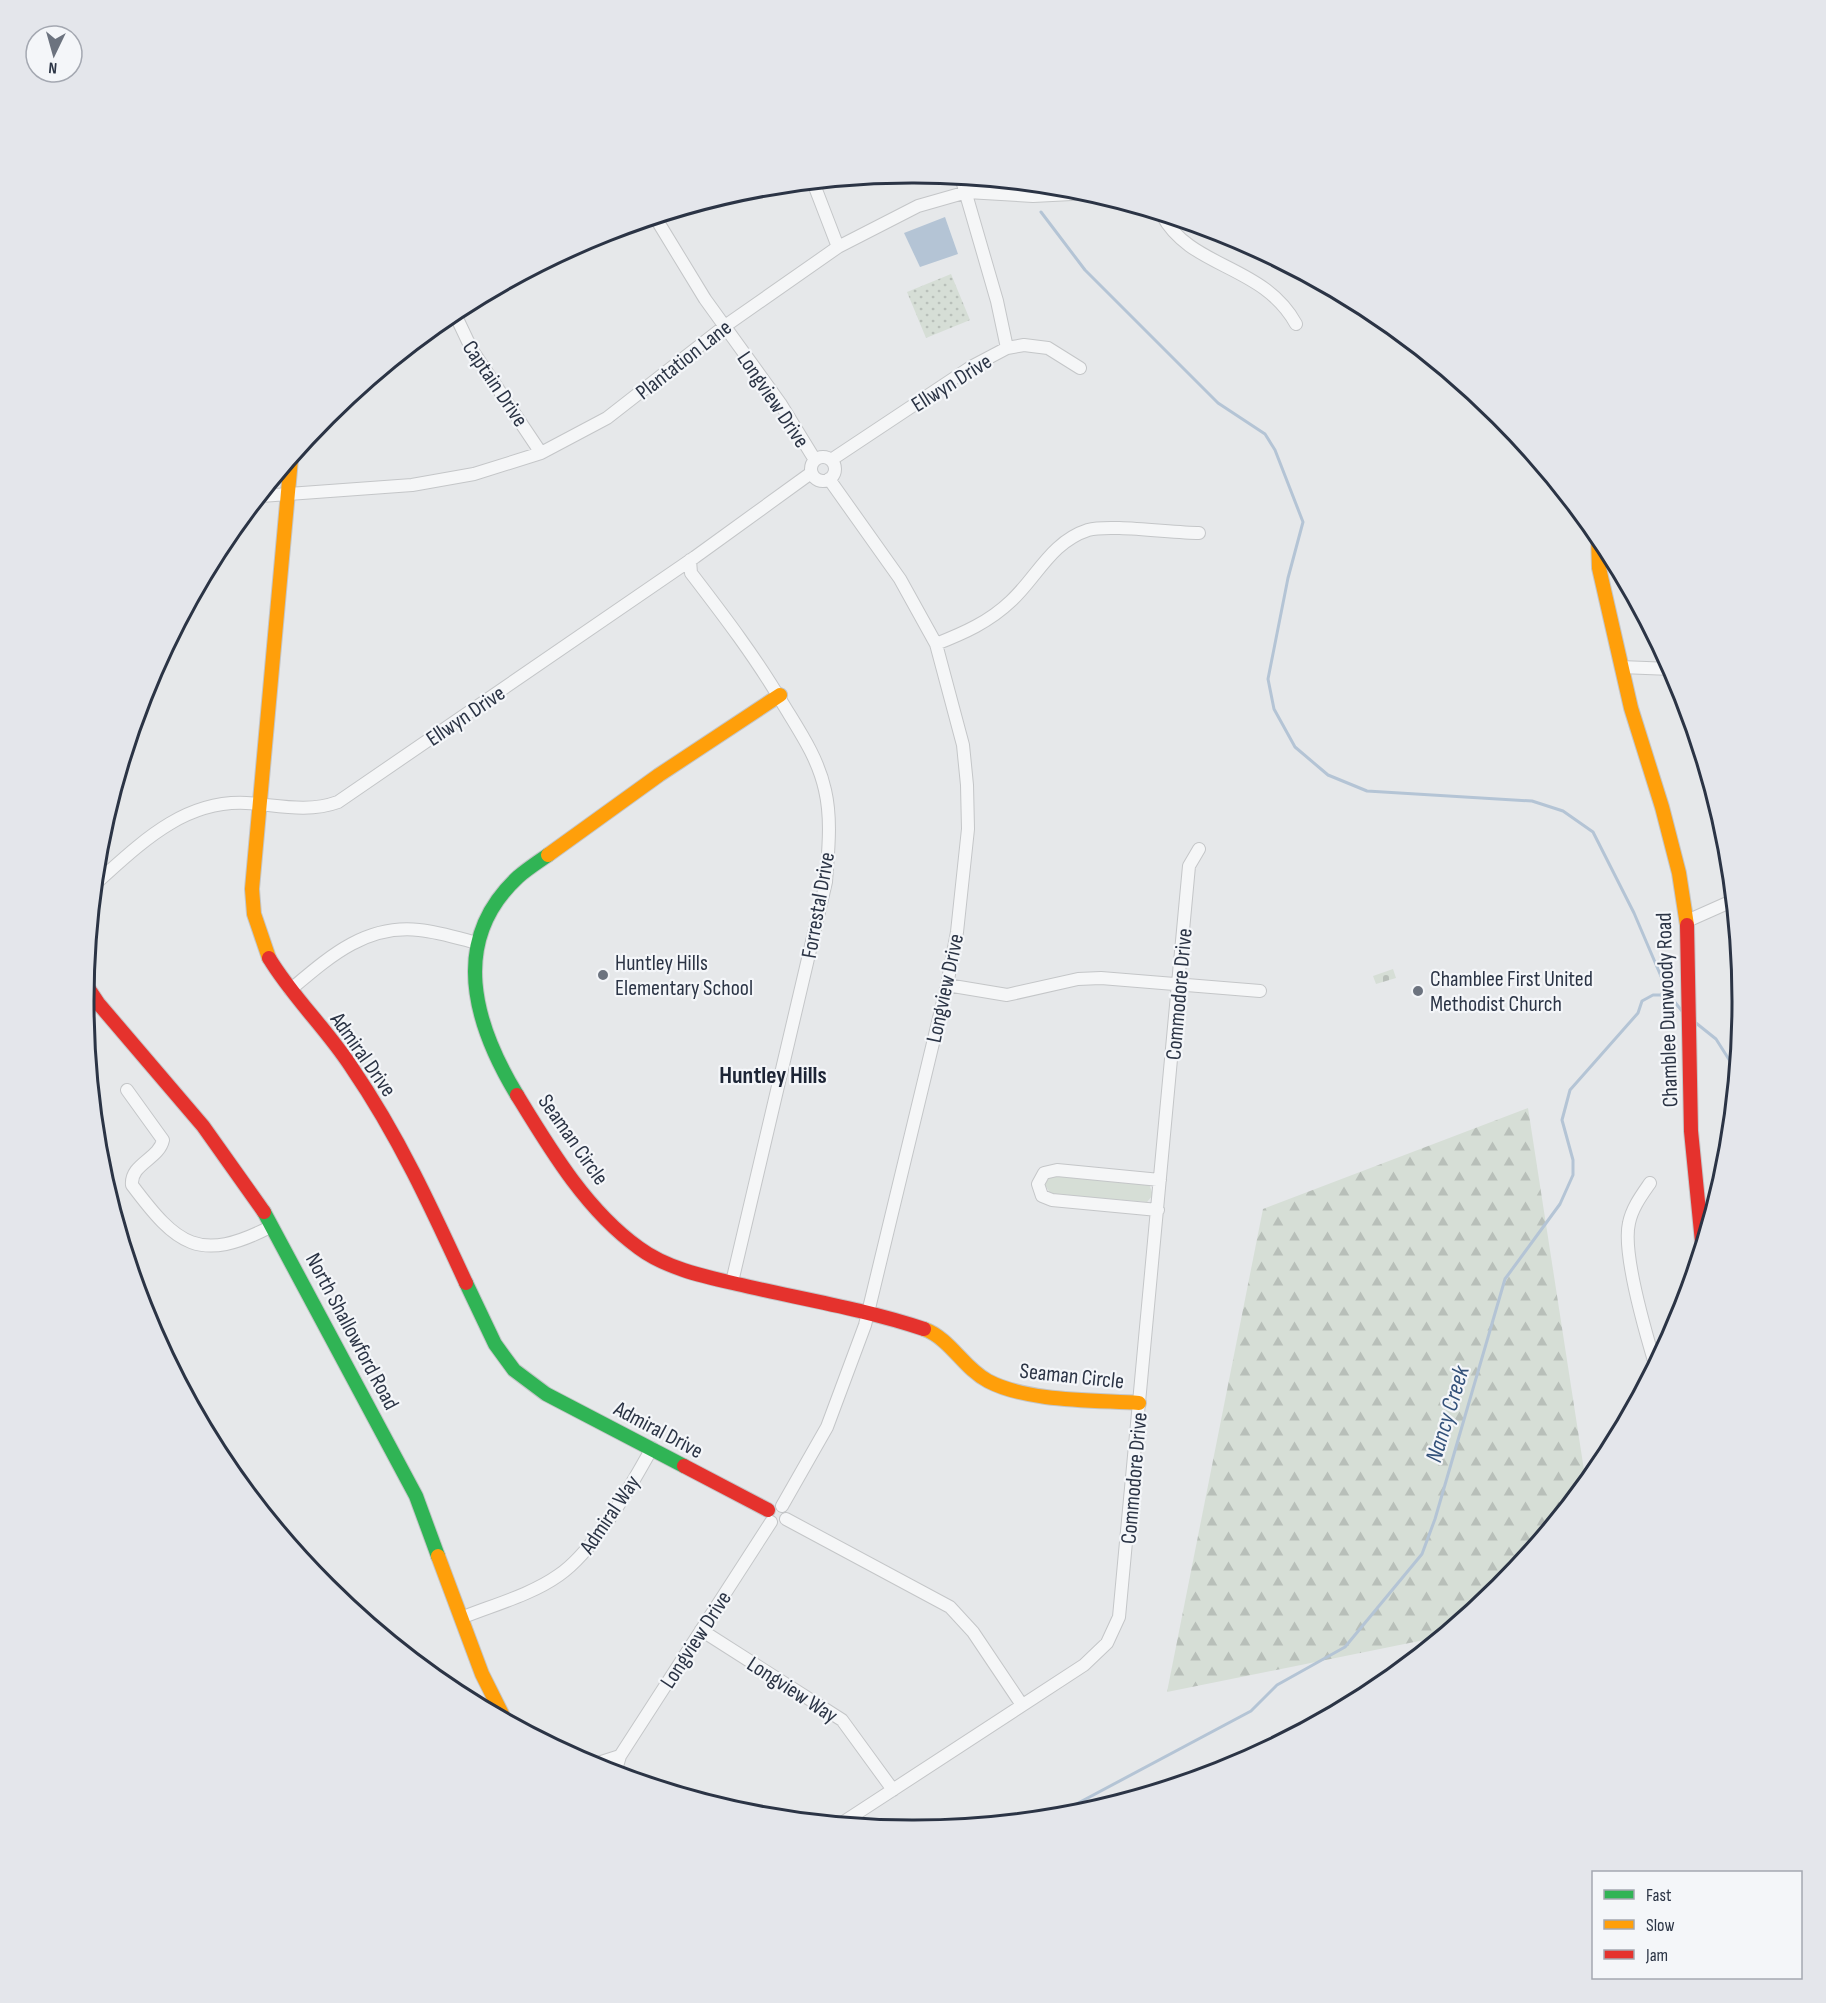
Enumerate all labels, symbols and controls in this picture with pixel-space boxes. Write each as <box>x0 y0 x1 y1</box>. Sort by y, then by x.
north arrow <box>24 24 84 84</box>
text: N <box>48 58 58 77</box>
street label: Plantation Lane <box>631 314 737 406</box>
street label: Captain Drive <box>456 336 533 432</box>
street label: Longview Drive <box>731 346 815 453</box>
street label: Ellwyn Drive <box>907 348 997 418</box>
street label: Ellwyn Drive <box>421 680 510 752</box>
street label: Forrestal Drive <box>796 850 841 960</box>
street label: Chamblee Dunwoody Road <box>1651 912 1684 1108</box>
street label: Commodore Drive <box>1160 927 1199 1061</box>
street label: Longview Drive <box>921 931 970 1045</box>
place label: Huntley Hills Elementary School <box>615 950 753 1002</box>
place label: Chamblee First United Methodist Church <box>1430 966 1593 1018</box>
marker: Huntley Hills Elementary School <box>596 968 610 982</box>
marker: Chamblee First United Methodist Church <box>1411 984 1425 998</box>
street label: Admiral Drive <box>323 1007 402 1102</box>
district label: Huntley Hills <box>719 1061 827 1090</box>
street label: Seaman Circle <box>532 1089 614 1190</box>
street label: North Shallowford Road <box>299 1249 404 1415</box>
street label: Seaman Circle <box>1018 1358 1125 1395</box>
water label: Nancy Creek <box>1419 1362 1476 1466</box>
street label: Admiral Drive <box>608 1395 707 1465</box>
street label: Commodore Drive <box>1115 1411 1154 1545</box>
street label: Admiral Way <box>574 1470 647 1560</box>
street label: Longview Drive <box>655 1586 738 1694</box>
street label: Longview Way <box>742 1651 843 1730</box>
legend <box>1592 1871 1802 1979</box>
text: Fast <box>1646 1885 1672 1906</box>
text: Slow <box>1646 1915 1675 1936</box>
text: Jam <box>1645 1945 1668 1966</box>

